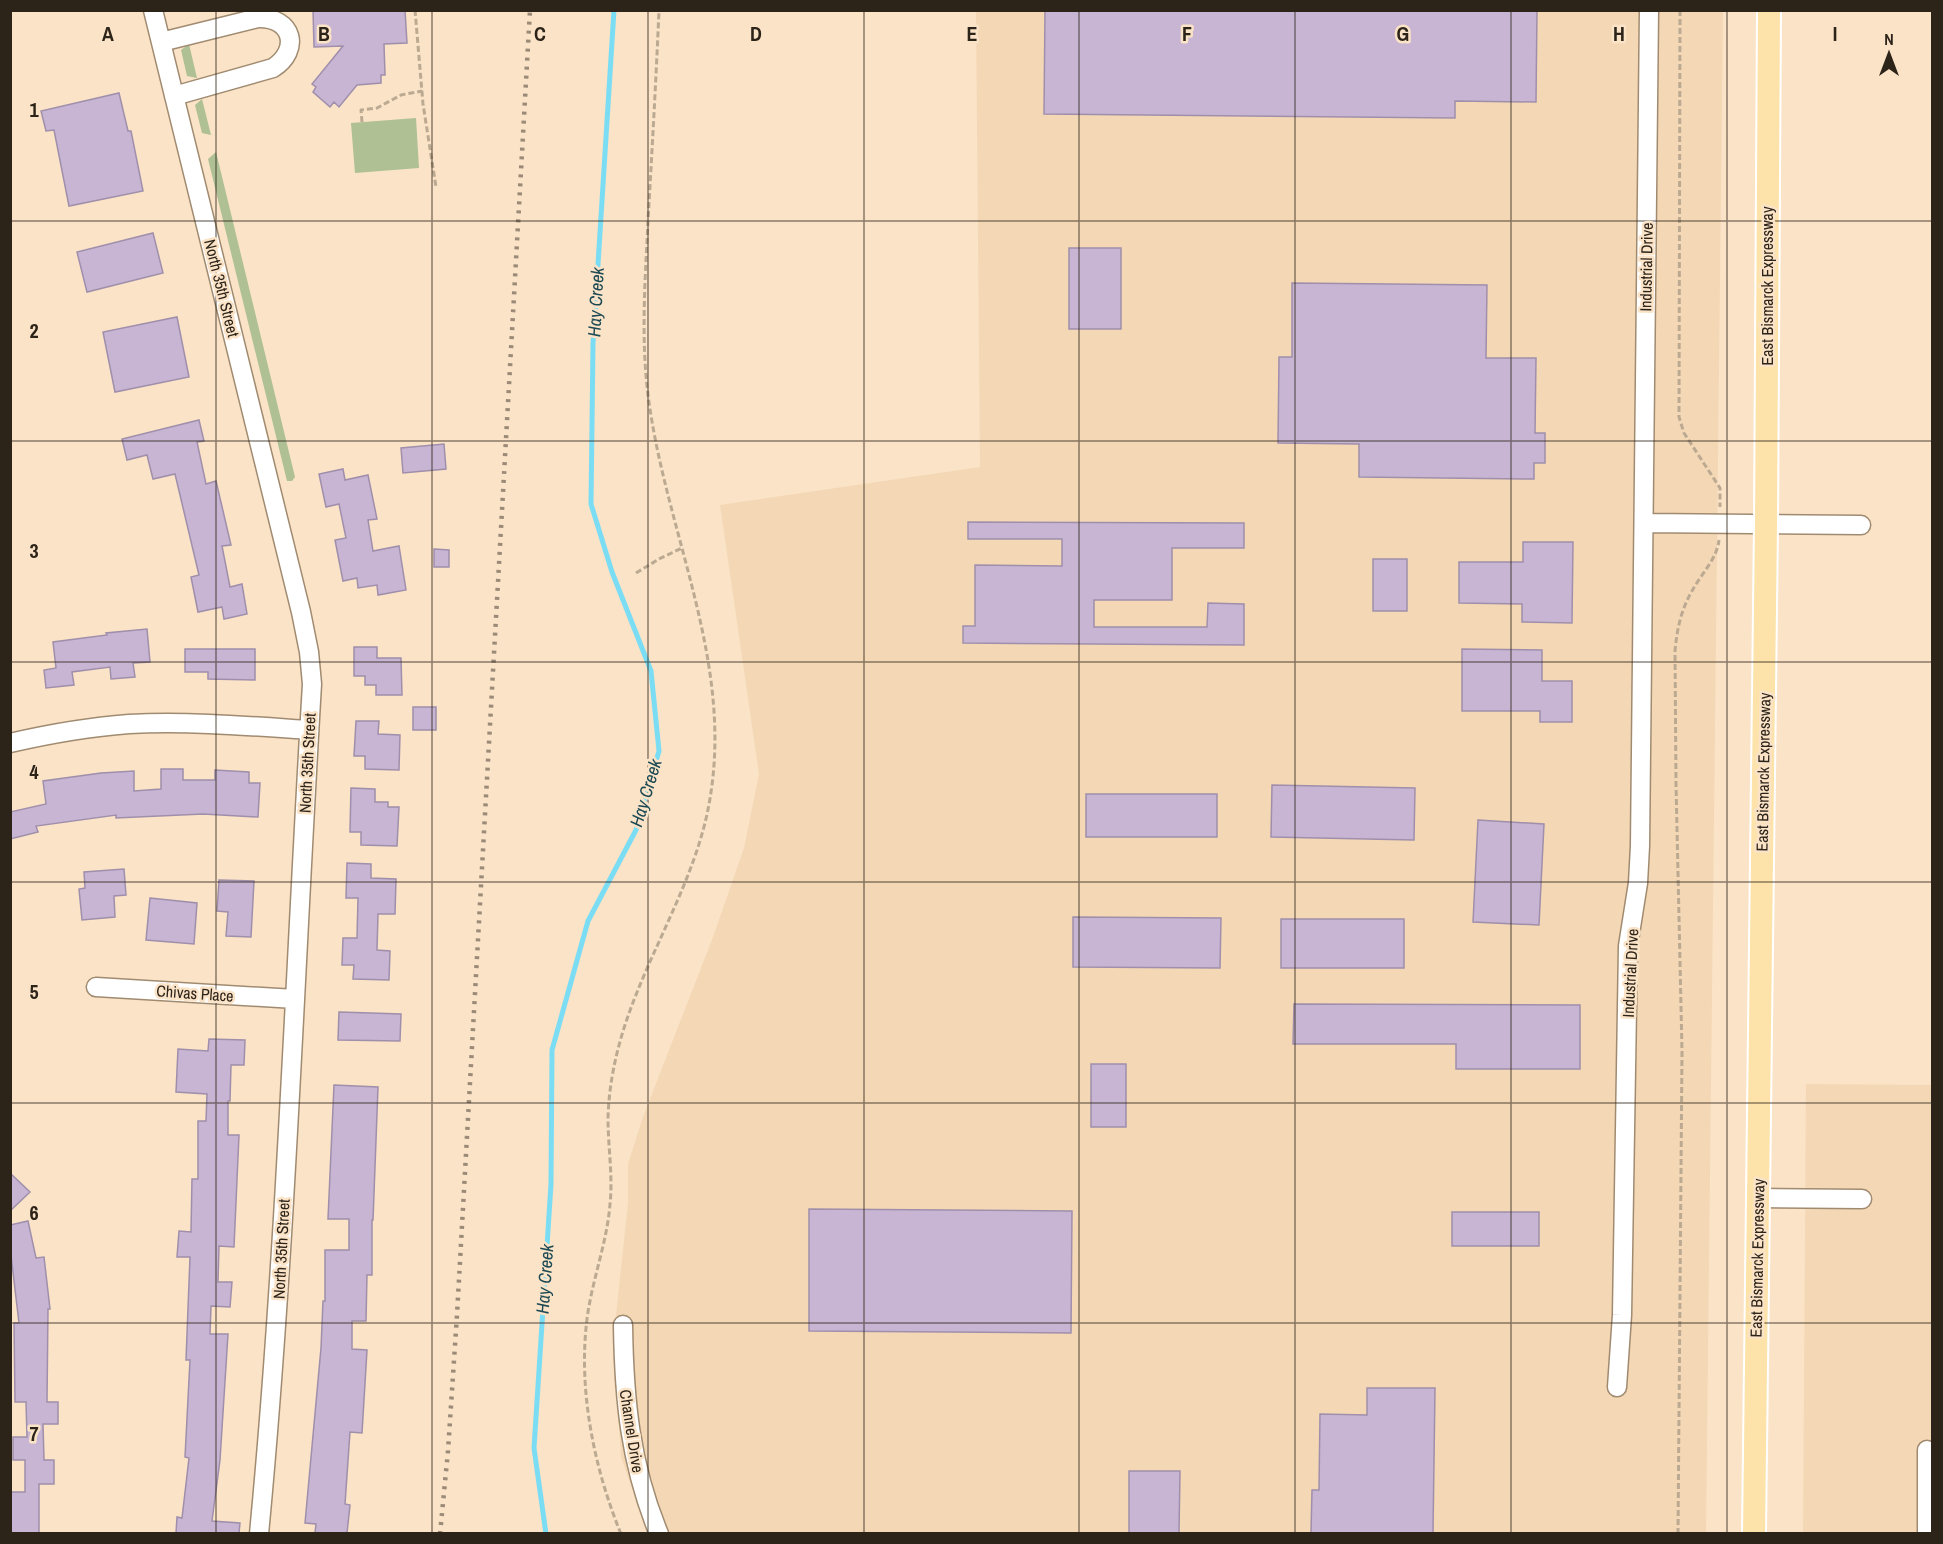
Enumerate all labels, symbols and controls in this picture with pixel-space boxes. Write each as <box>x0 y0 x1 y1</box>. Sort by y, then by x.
text: A <box>102 20 114 47</box>
text: B <box>318 20 330 47</box>
text: C <box>534 20 546 47</box>
text: D <box>750 20 762 47</box>
text: E <box>967 20 978 47</box>
text: F <box>1182 20 1192 47</box>
text: G <box>1397 20 1409 47</box>
text: H <box>1613 20 1625 47</box>
text: I <box>1833 20 1837 47</box>
north arrow <box>1859 24 1919 84</box>
text: N <box>1884 28 1894 50</box>
text: 1 <box>29 96 39 123</box>
street label: East Bismarck Expressway <box>1756 206 1778 365</box>
street label: Industrial Drive <box>1634 222 1658 312</box>
street label: North 35th Street <box>199 237 245 339</box>
water label: Hay Creek <box>581 266 610 337</box>
text: 2 <box>29 317 39 344</box>
text: 3 <box>29 537 39 564</box>
street label: East Bismarck Expressway <box>1751 692 1775 852</box>
street label: North 35th Street <box>293 712 321 813</box>
water label: Hay Creek <box>623 755 668 830</box>
text: 4 <box>29 758 39 785</box>
street label: Industrial Drive <box>1617 928 1643 1018</box>
text: 5 <box>29 978 39 1005</box>
street label: Chivas Place <box>156 979 234 1007</box>
street label: East Bismarck Expressway <box>1745 1178 1769 1338</box>
street label: North 35th Street <box>267 1198 295 1299</box>
text: 6 <box>29 1199 39 1226</box>
water label: Hay Creek <box>530 1243 559 1315</box>
street label: Channel Drive <box>615 1388 649 1474</box>
text: 7 <box>29 1420 39 1447</box>

